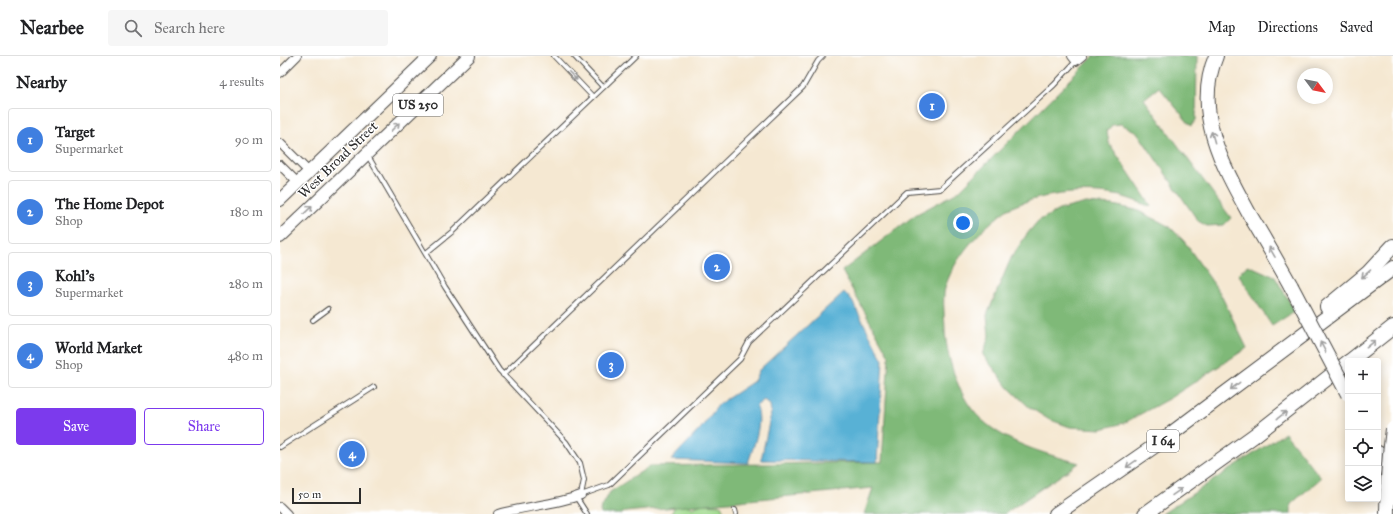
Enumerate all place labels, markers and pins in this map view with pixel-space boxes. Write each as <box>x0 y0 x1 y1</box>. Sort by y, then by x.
pin: 1 <box>919 91 945 121</box>
pin: 2 <box>704 252 730 282</box>
pin: 3 <box>598 350 624 380</box>
pin: 4 <box>339 439 365 469</box>

